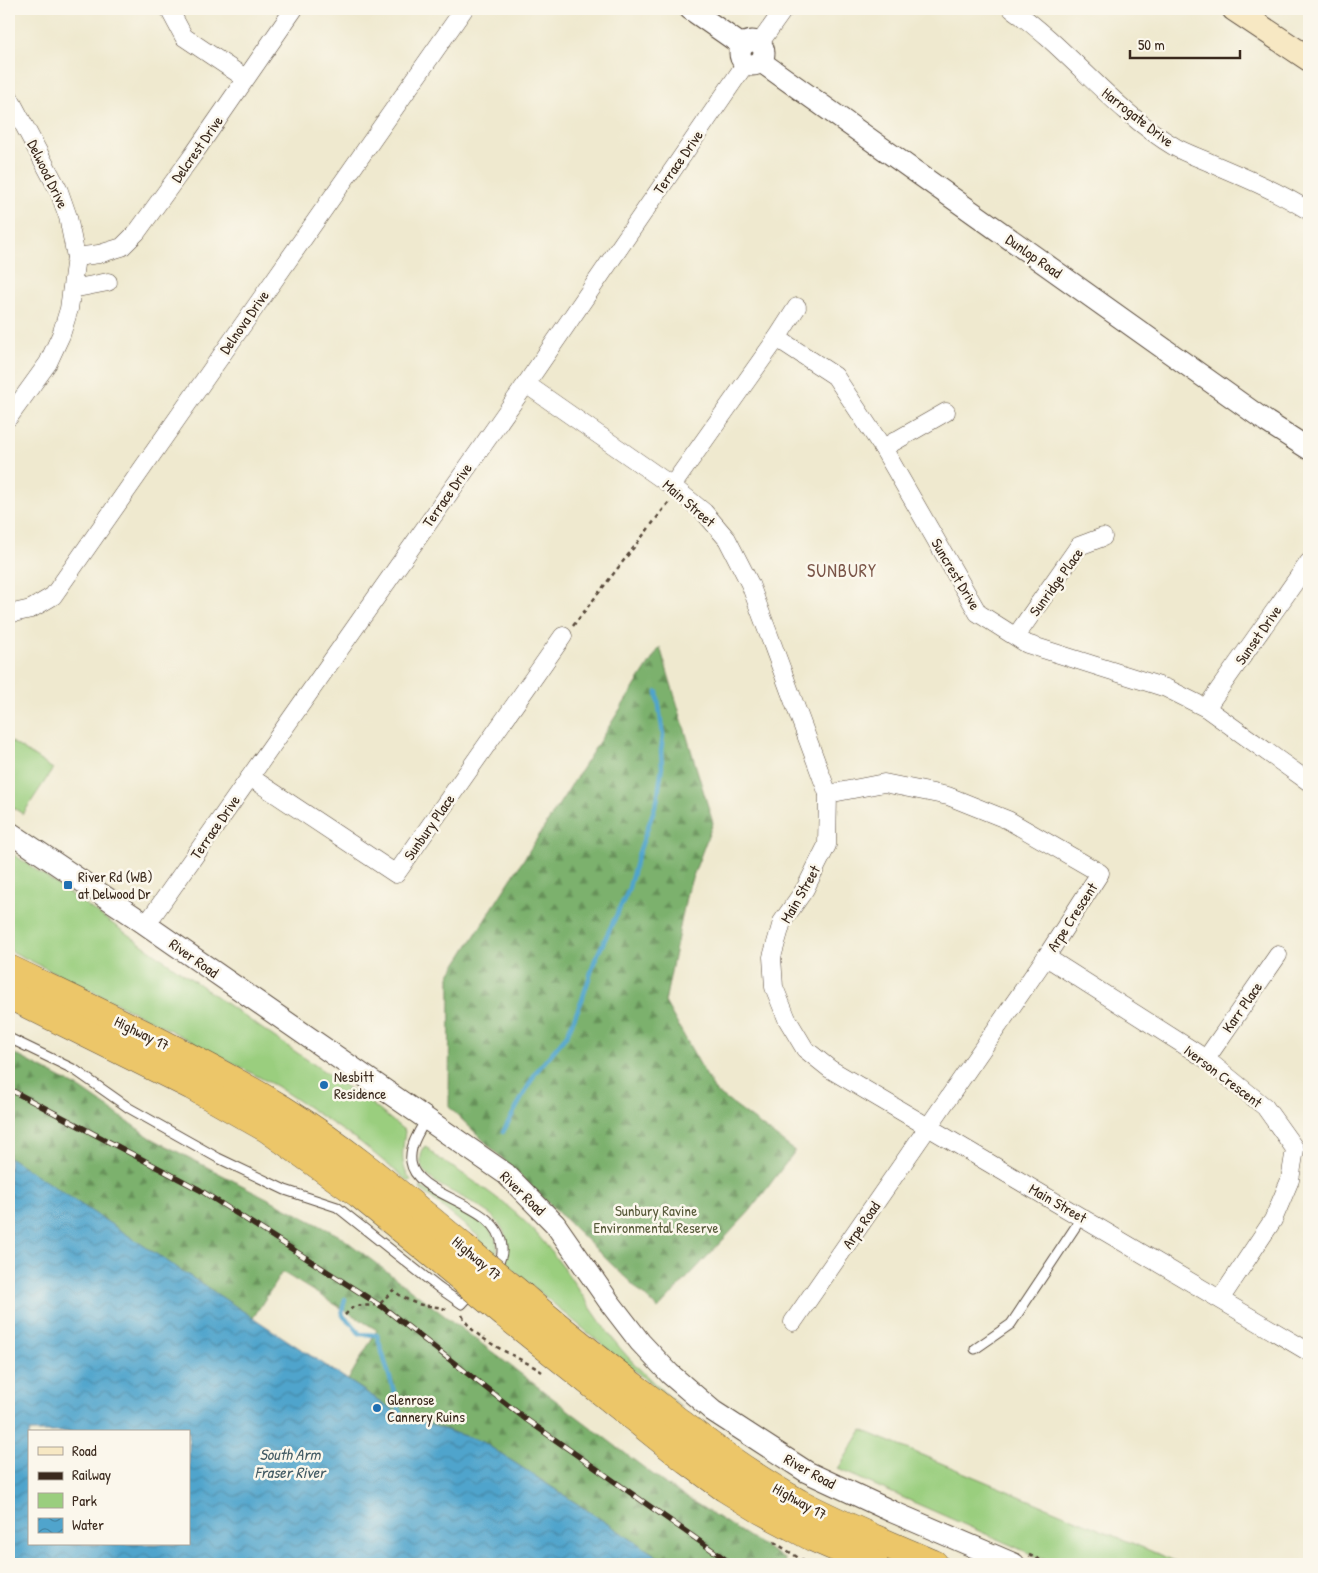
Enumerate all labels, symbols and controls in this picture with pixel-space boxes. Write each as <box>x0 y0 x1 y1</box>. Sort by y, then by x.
scale bar <box>1130 28 1240 60</box>
text: 50 m <box>1138 34 1165 55</box>
street label: Harrogate Drive <box>1098 82 1178 152</box>
street label: Delcrest Drive <box>166 111 228 187</box>
street label: Terrace Drive <box>648 126 708 198</box>
street label: Delwood Drive <box>22 136 74 212</box>
street label: Dunlop Road <box>1002 229 1067 283</box>
street label: Delnova Drive <box>214 286 274 358</box>
street label: Terrace Drive <box>417 459 477 531</box>
street label: Main Street <box>658 474 720 532</box>
street label: Suncrest Drive <box>926 534 986 614</box>
street label: Sunridge Place <box>1024 544 1088 620</box>
district label: SUNBURY <box>807 558 877 583</box>
street label: Sunset Drive <box>1230 601 1286 669</box>
street label: Sunbury Place <box>399 790 459 864</box>
street label: Terrace Drive <box>185 791 245 863</box>
street label: Main Street <box>775 861 825 927</box>
place label: River Rd (WB) at Delwood Dr <box>78 866 153 904</box>
street label: Arpe Crescent <box>1042 878 1103 956</box>
marker: River Rd (WB) at Delwood Dr <box>62 879 74 891</box>
street label: River Road <box>165 933 223 983</box>
street label: Karr Place <box>1217 977 1267 1037</box>
street label: Highway 17 <box>111 1011 173 1055</box>
street label: Iverson Crescent <box>1180 1040 1267 1113</box>
place label: Nesbitt Residence <box>334 1066 386 1104</box>
marker: Nesbitt Residence <box>318 1079 330 1091</box>
street label: River Road <box>496 1166 551 1220</box>
street label: Main Street <box>1025 1178 1091 1228</box>
street label: Arpe Road <box>837 1197 885 1253</box>
park label: Sunbury Ravine Environmental Reserve <box>593 1200 719 1238</box>
street label: Highway 17 <box>448 1231 506 1285</box>
place label: Glenrose Cannery Ruins <box>387 1389 465 1427</box>
marker: Glenrose Cannery Ruins <box>371 1402 383 1414</box>
legend <box>28 1430 190 1546</box>
text: Road <box>72 1440 97 1461</box>
water label: South Arm Fraser River <box>255 1443 327 1483</box>
street label: River Road <box>780 1448 840 1494</box>
text: Railway <box>72 1464 111 1485</box>
street label: Highway 17 <box>769 1478 831 1524</box>
text: Park <box>72 1490 97 1511</box>
text: Water <box>72 1514 104 1535</box>

